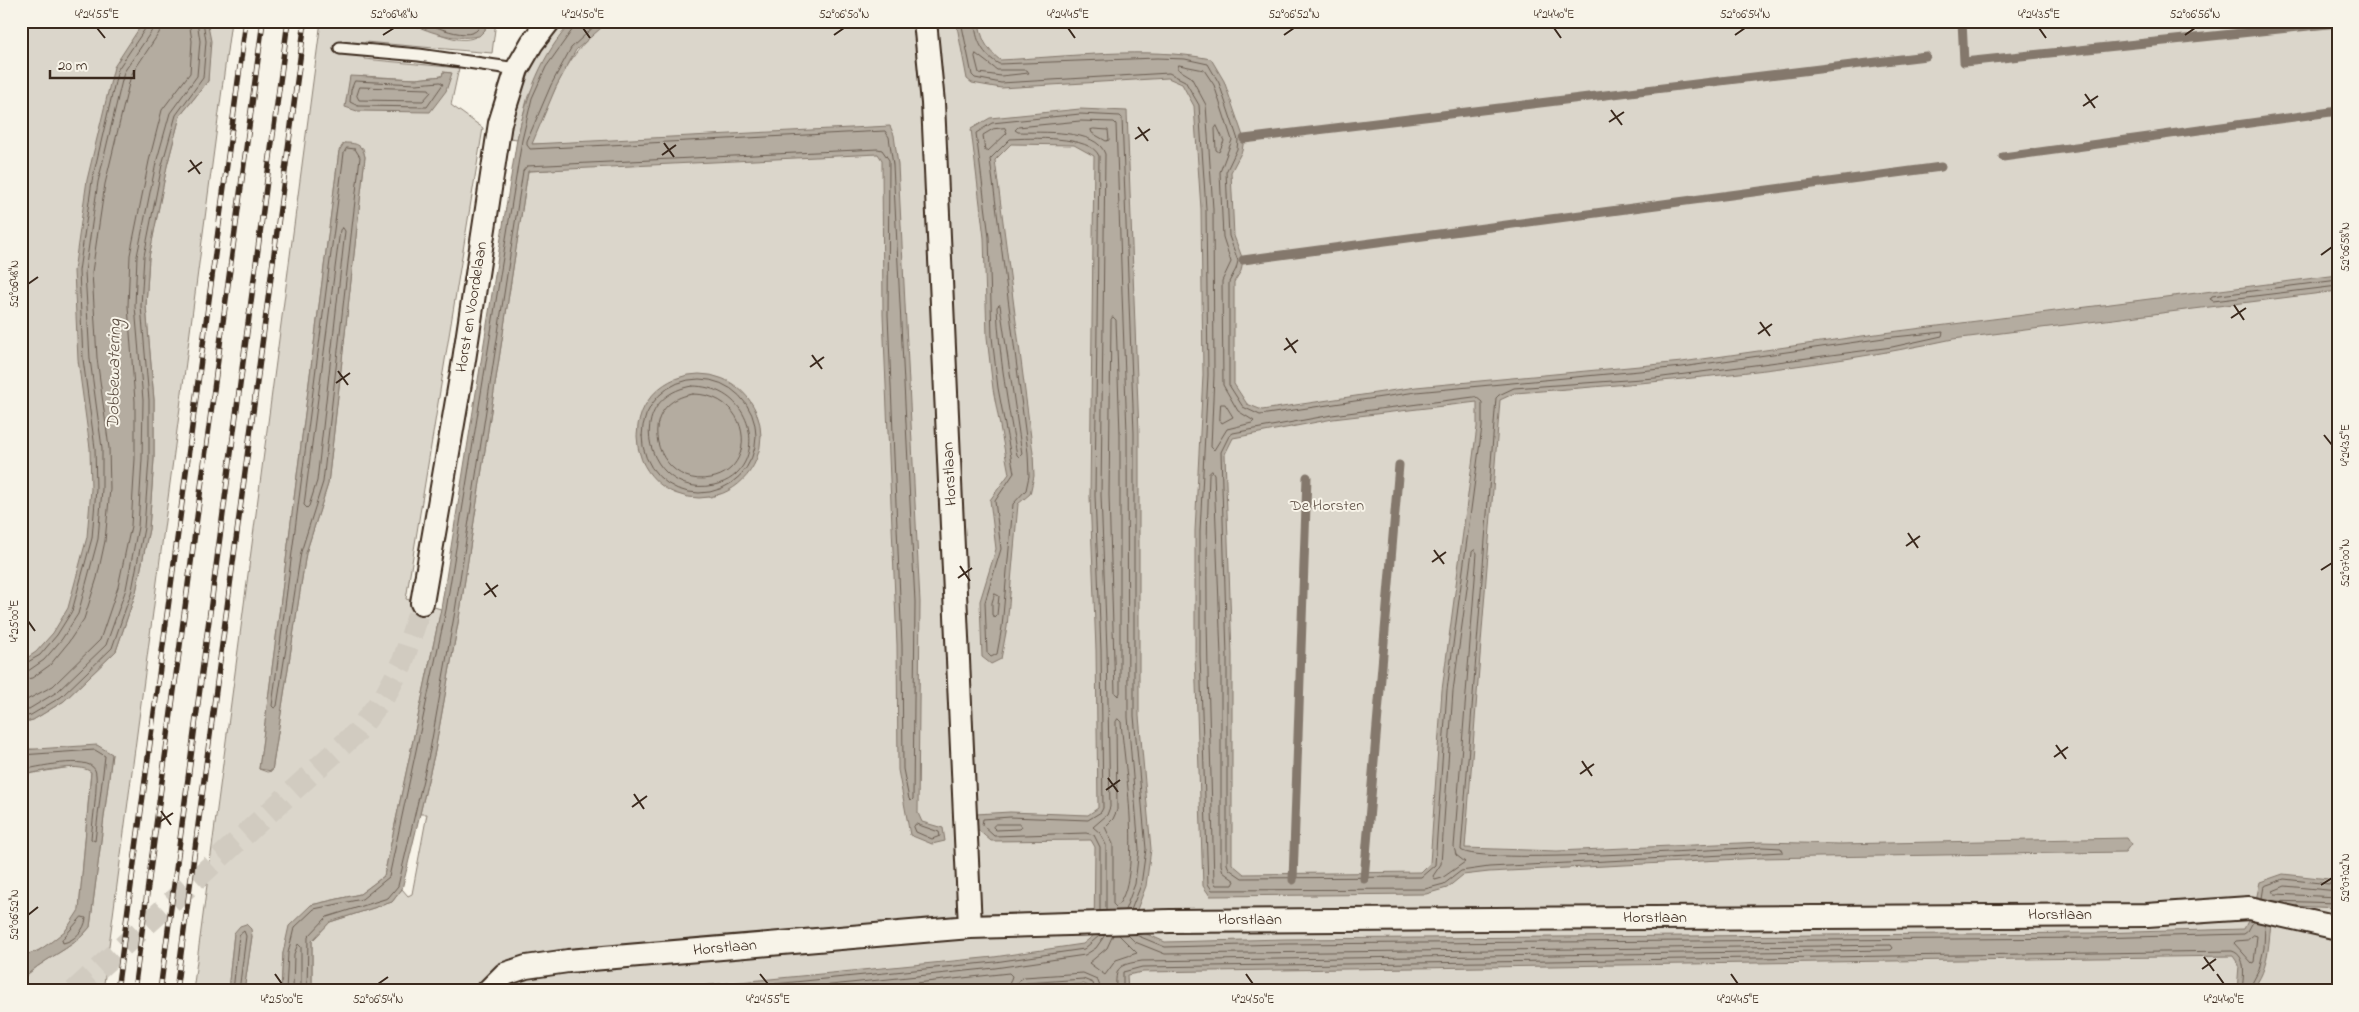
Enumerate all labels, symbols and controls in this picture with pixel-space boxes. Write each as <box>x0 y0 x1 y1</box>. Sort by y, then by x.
text: 4°24'55"E <box>75 6 119 24</box>
text: 52°06'48"N <box>370 6 418 24</box>
text: 4°24'50"E <box>562 6 604 24</box>
text: 52°06'50"N <box>819 6 869 24</box>
text: 4°24'45"E <box>1047 6 1089 24</box>
text: 52°06'52"N <box>1268 6 1320 24</box>
text: 4°24'40"E <box>1534 6 1574 24</box>
text: 52°06'54"N <box>1720 6 1770 24</box>
text: 4°24'35"E <box>2018 6 2060 24</box>
text: 52°06'56"N <box>2170 6 2220 24</box>
scale bar <box>50 48 134 80</box>
text: 20 m <box>58 55 88 77</box>
text: 52°06'58"N <box>2337 222 2355 272</box>
street label: Horst en Voordelaan <box>450 240 494 374</box>
text: 52°06'48"N <box>6 260 24 308</box>
water label: Dobbewatering <box>101 318 129 429</box>
text: 4°24'35"E <box>2337 424 2355 466</box>
street label: Horstlaan <box>936 441 964 507</box>
park label: De Horsten <box>1289 494 1364 518</box>
text: 52°07'00"N <box>2337 539 2355 587</box>
text: 4°25'00"E <box>6 600 24 642</box>
text: 52°07'02"N <box>2337 853 2355 903</box>
text: 52°06'52"N <box>6 889 24 941</box>
street label: Horstlaan <box>2028 903 2092 927</box>
street label: Horstlaan <box>1623 906 1687 930</box>
street label: Horstlaan <box>1218 908 1282 932</box>
street label: Horstlaan <box>692 933 758 963</box>
text: 4°25'00"E <box>261 991 303 1009</box>
text: 52°06'54"N <box>353 991 403 1009</box>
text: 4°24'55"E <box>746 991 790 1009</box>
text: 4°24'50"E <box>1232 991 1274 1009</box>
text: 4°24'45"E <box>1717 991 1759 1009</box>
text: 4°24'40"E <box>2204 991 2244 1009</box>

